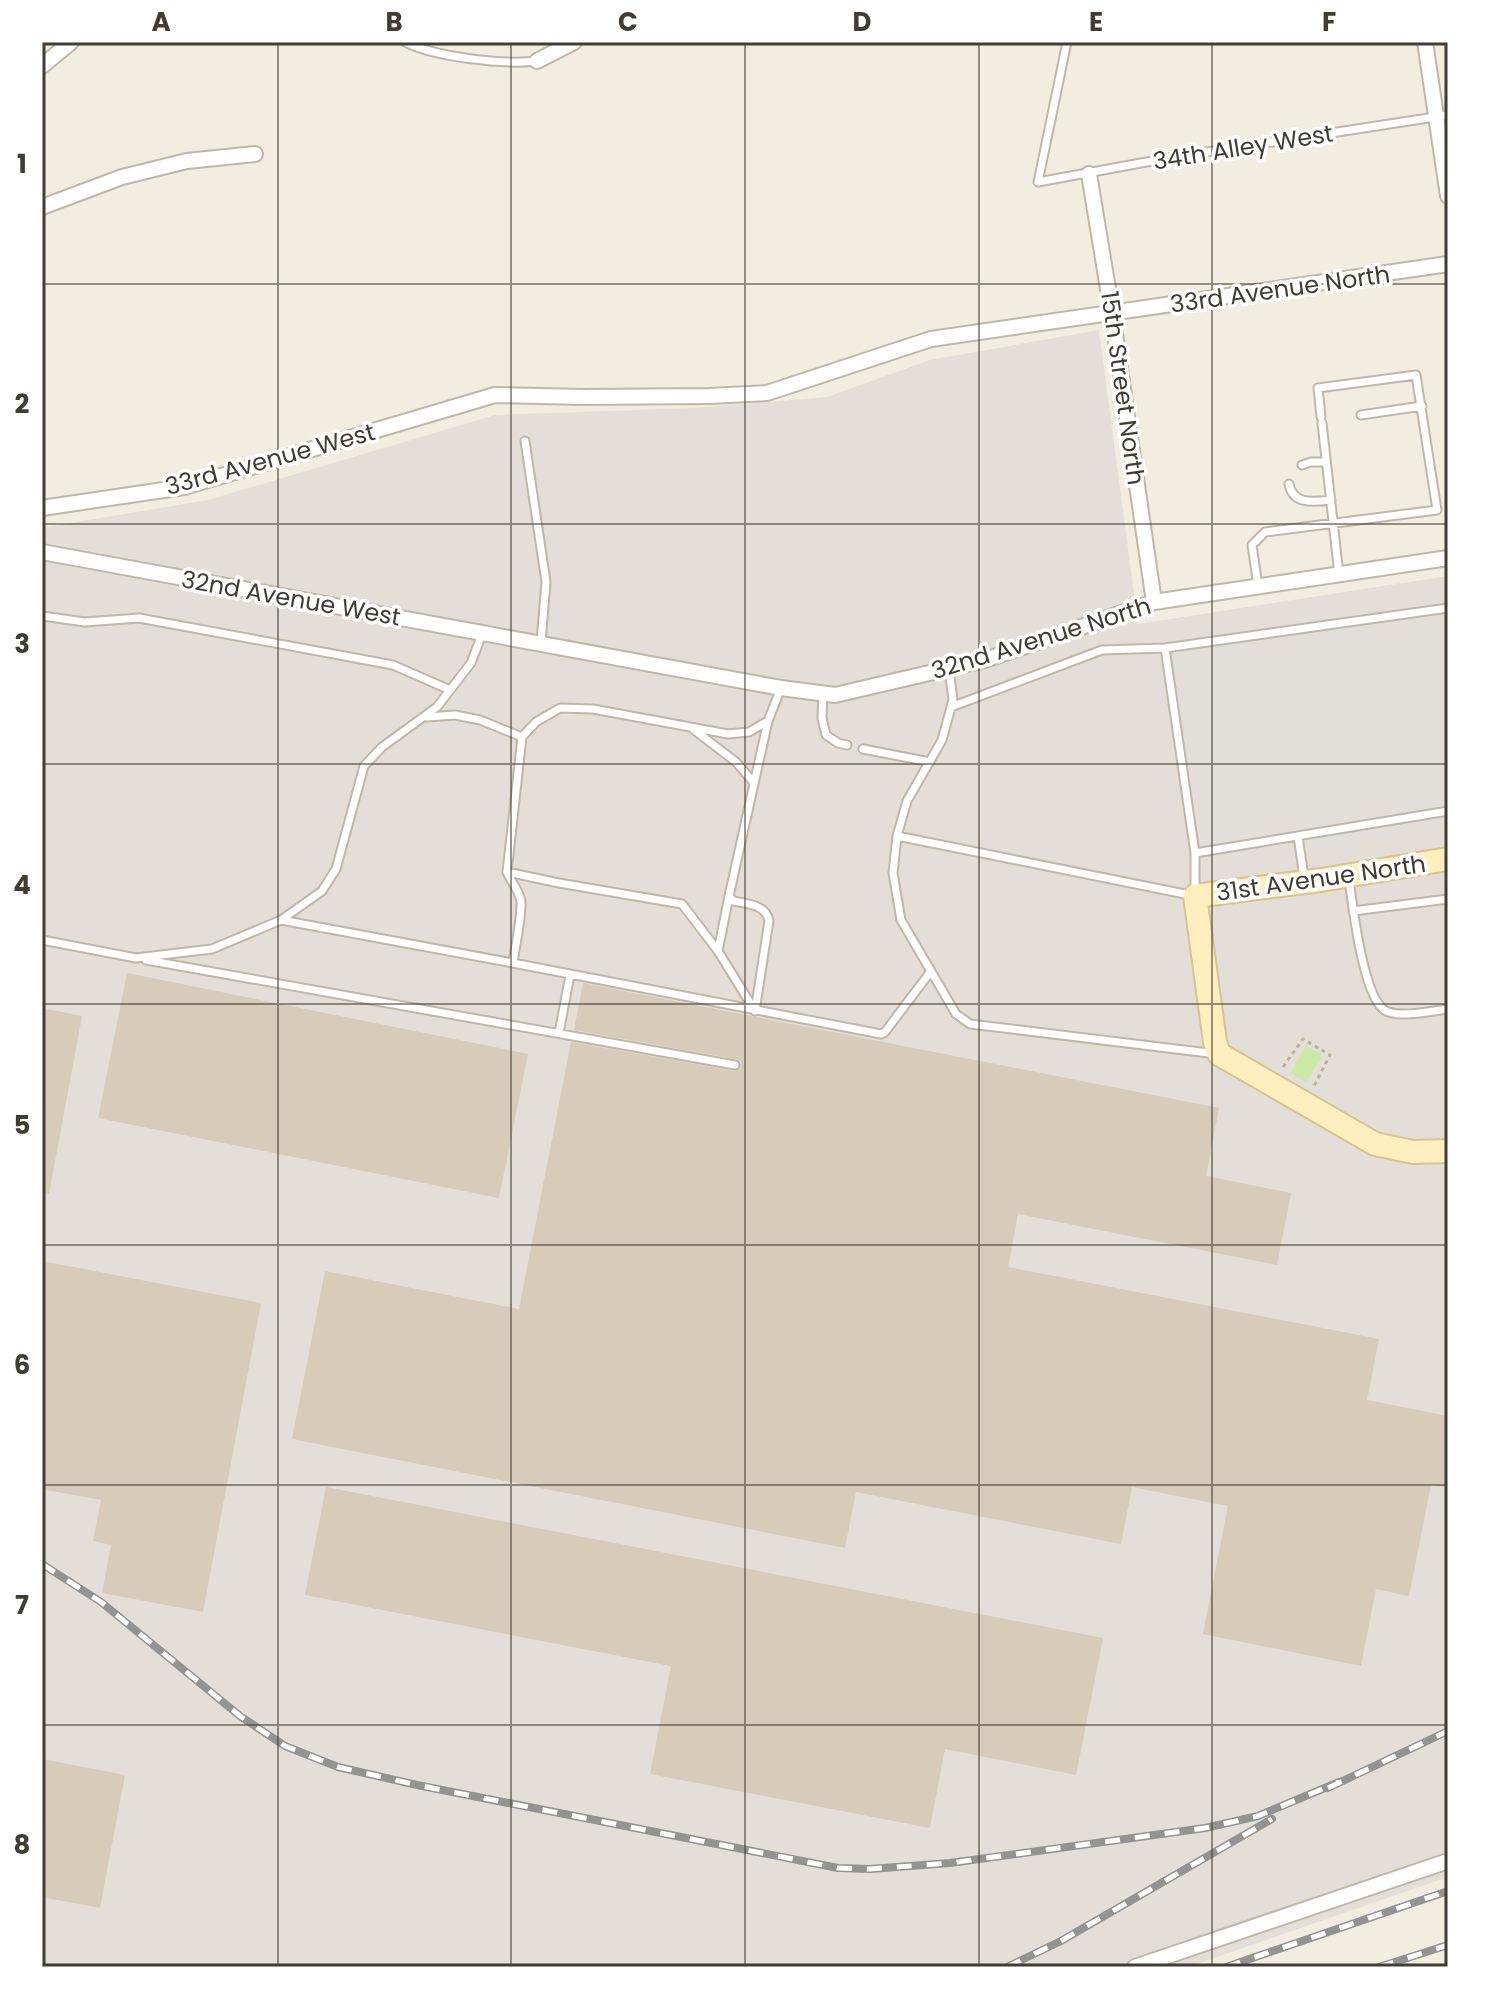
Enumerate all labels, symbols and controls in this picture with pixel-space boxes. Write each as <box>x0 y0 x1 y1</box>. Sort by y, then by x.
text: A <box>151 4 171 40</box>
text: B <box>385 4 403 40</box>
text: C <box>618 4 638 40</box>
text: D <box>853 4 872 40</box>
text: E <box>1089 4 1103 40</box>
text: F <box>1322 4 1336 40</box>
street label: 34th Alley West <box>1150 116 1336 178</box>
text: 1 <box>17 146 27 182</box>
street label: 33rd Avenue North <box>1168 257 1392 321</box>
street label: 15th Street North <box>1093 289 1153 487</box>
text: 2 <box>15 386 30 422</box>
street label: 33rd Avenue West <box>161 415 379 503</box>
street label: 32nd Avenue West <box>179 562 403 634</box>
street label: 32nd Avenue North <box>927 589 1155 687</box>
text: 3 <box>14 626 30 662</box>
street label: 31st Avenue North <box>1214 847 1428 909</box>
text: 4 <box>13 867 31 903</box>
text: 5 <box>14 1107 30 1143</box>
text: 6 <box>14 1347 30 1383</box>
text: 7 <box>15 1587 29 1623</box>
text: 8 <box>14 1827 30 1863</box>

